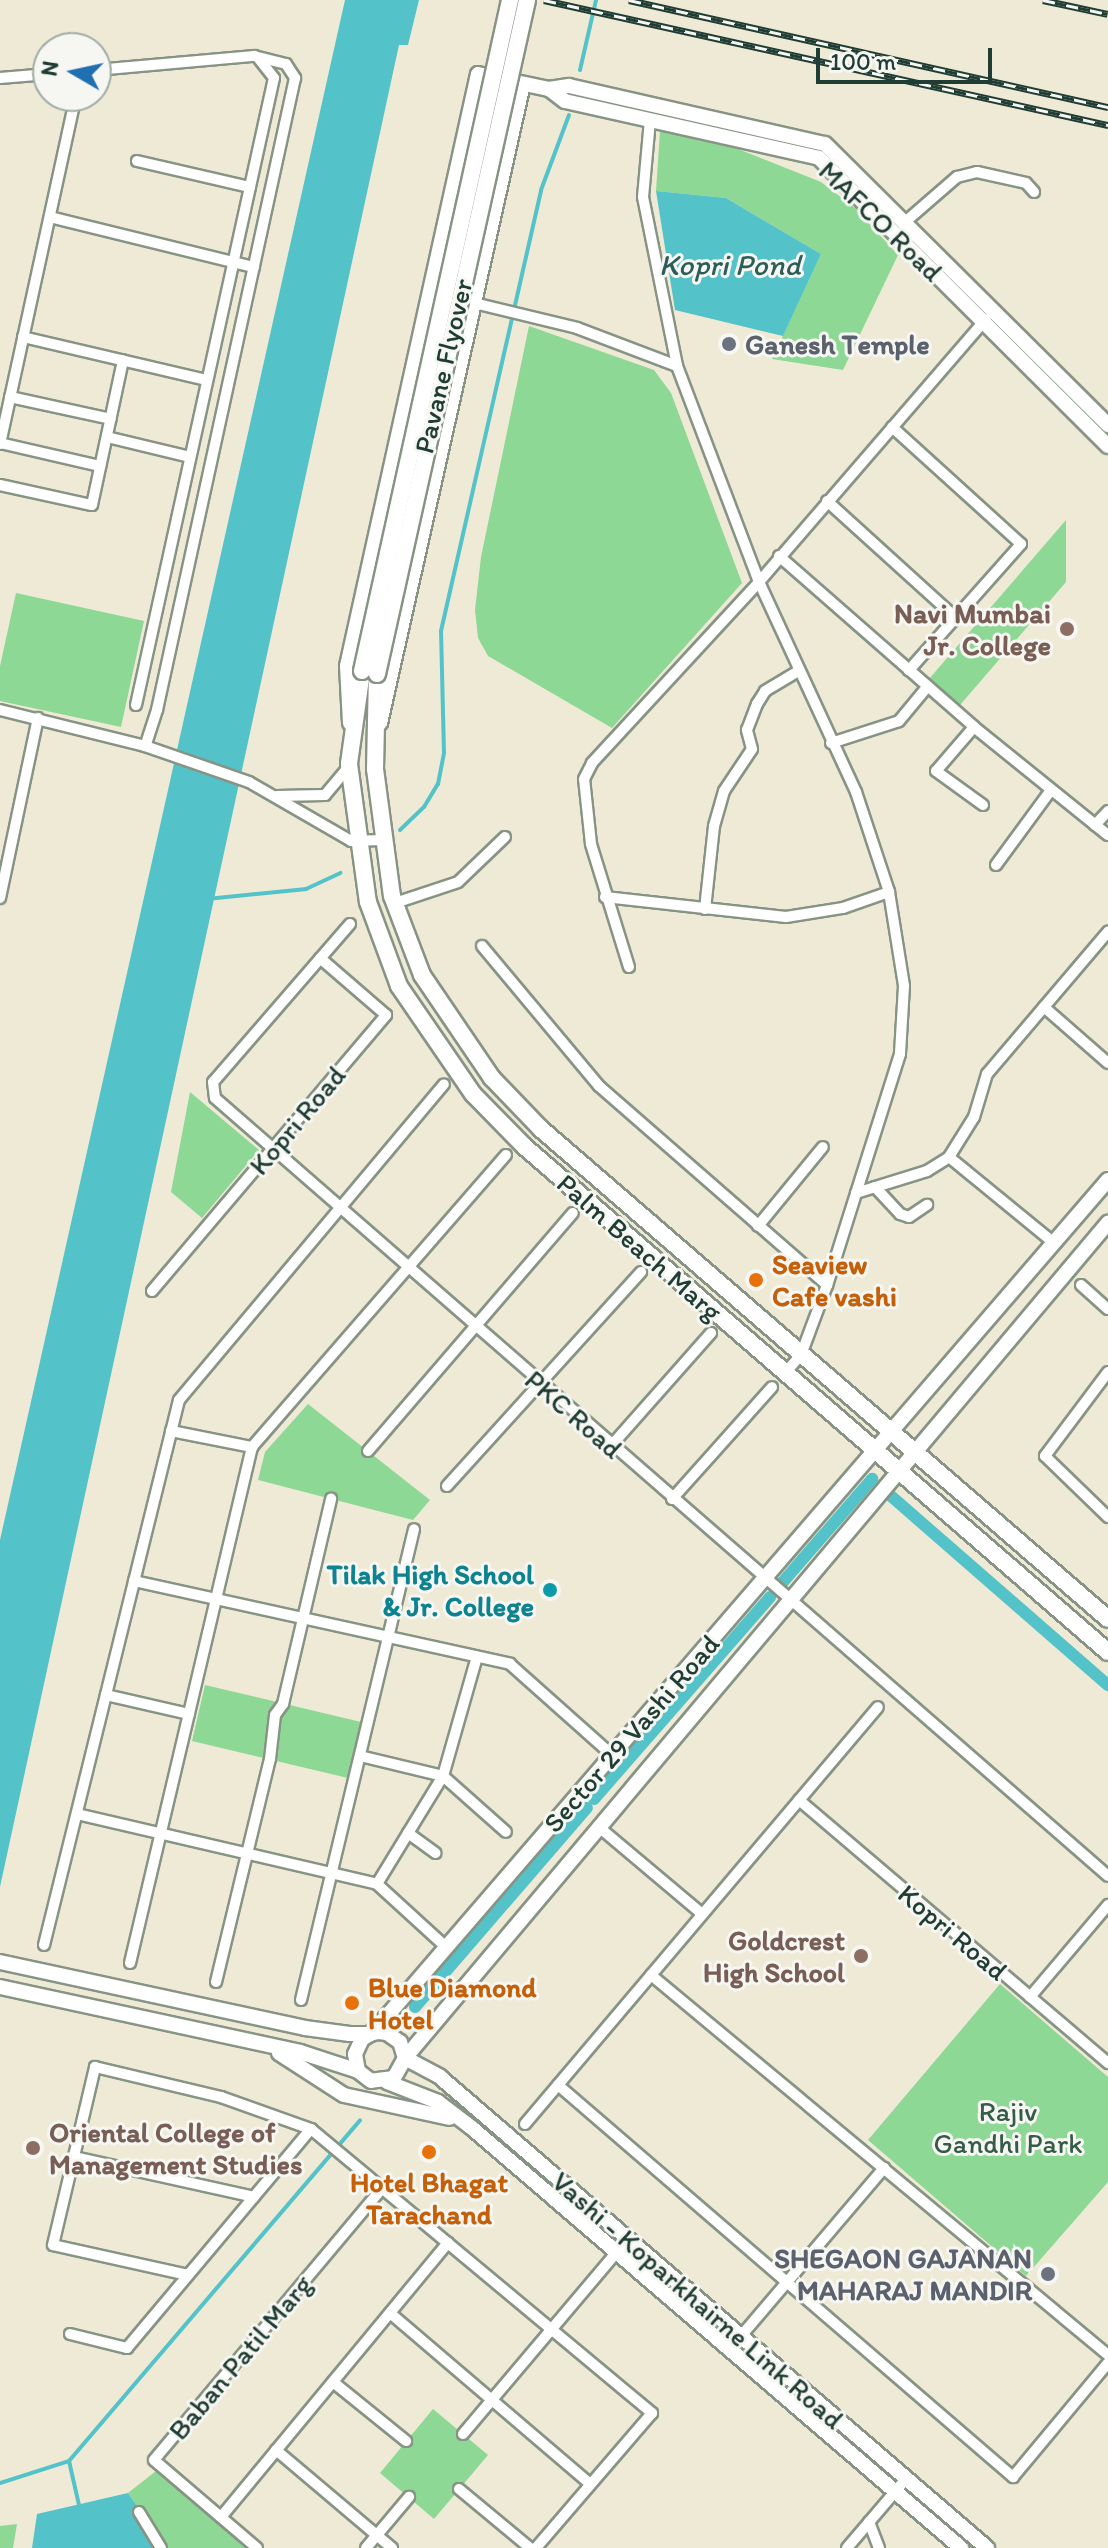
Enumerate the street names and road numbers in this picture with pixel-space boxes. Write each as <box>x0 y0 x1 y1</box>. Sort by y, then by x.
street label: MAFCO Road <box>812 154 950 288</box>
street label: Pavane Flyover <box>407 275 479 457</box>
street label: Kopri Road <box>242 1059 352 1181</box>
street label: Palm Beach Marg <box>551 1166 729 1328</box>
street label: PKC Road <box>518 1363 630 1465</box>
street label: Sector 29 Vashi Road <box>536 1627 726 1839</box>
street label: Kopri Road <box>892 1877 1014 1987</box>
street label: Vashi - Koparkhairne Link Road <box>546 2165 850 2435</box>
street label: Baban Patil Marg <box>161 2267 319 2447</box>

